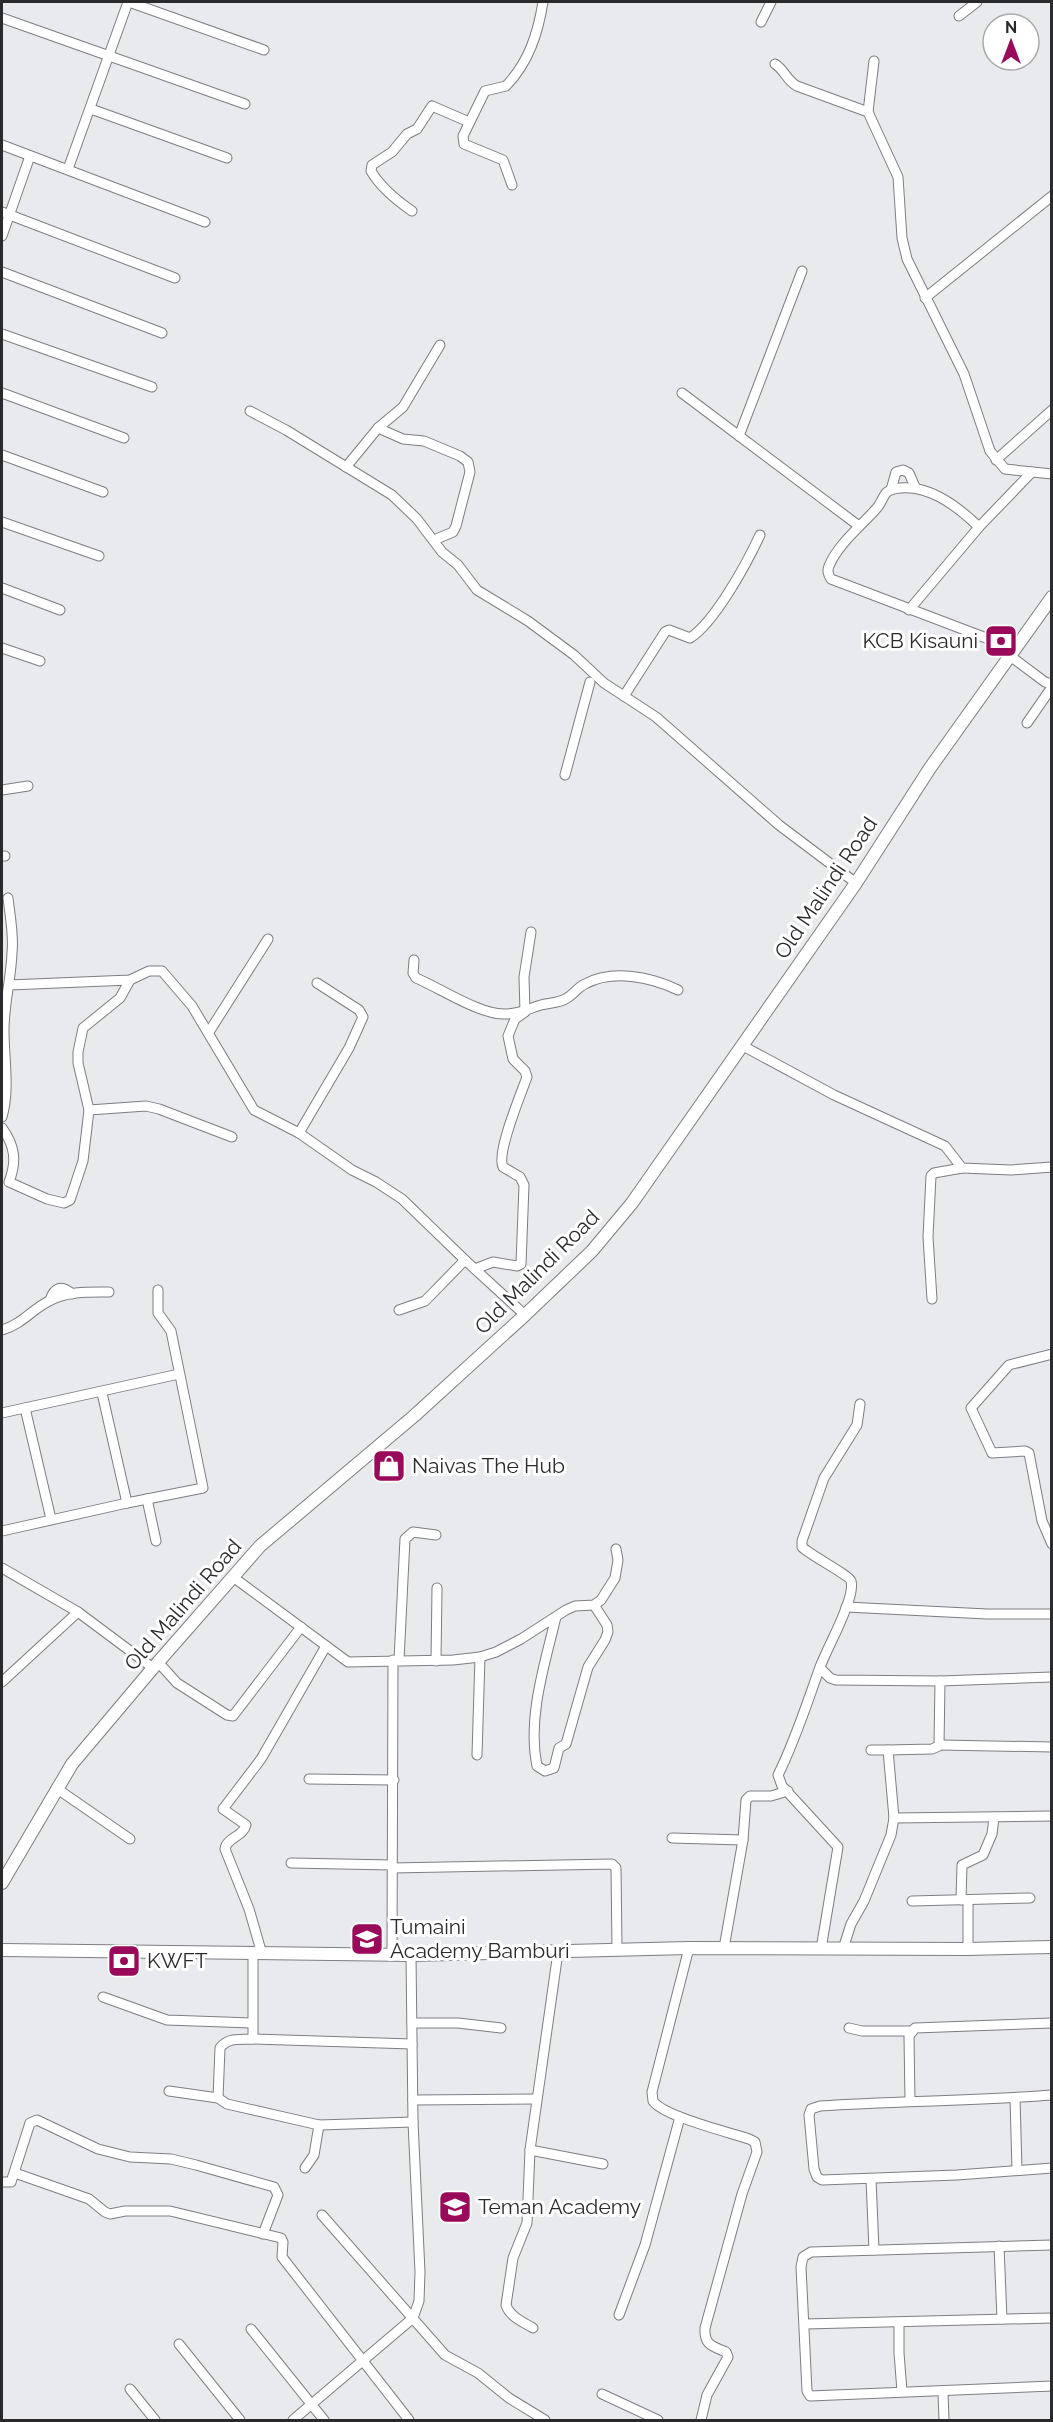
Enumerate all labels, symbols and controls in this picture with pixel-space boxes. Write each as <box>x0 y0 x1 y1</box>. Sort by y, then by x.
north arrow <box>981 12 1041 72</box>
text: N <box>1005 18 1017 37</box>
bank icon: KCB Kisauni <box>983 623 1019 659</box>
place label: KCB Kisauni <box>863 628 978 653</box>
street label: Old Malindi Road <box>769 812 882 963</box>
street label: Old Malindi Road <box>469 1204 604 1339</box>
shop icon: Naivas The Hub <box>371 1448 407 1484</box>
place label: Naivas The Hub <box>412 1453 565 1478</box>
street label: Old Malindi Road <box>119 1534 246 1675</box>
place label: Tumaini Academy Bamburi <box>390 1914 570 1963</box>
school or university icon: Tumaini Academy Bamburi <box>349 1921 385 1957</box>
bank icon: KWFT <box>106 1943 142 1979</box>
place label: KWFT <box>147 1948 208 1973</box>
school or university icon: Teman Academy <box>437 2189 473 2225</box>
place label: Teman Academy <box>478 2194 641 2219</box>

